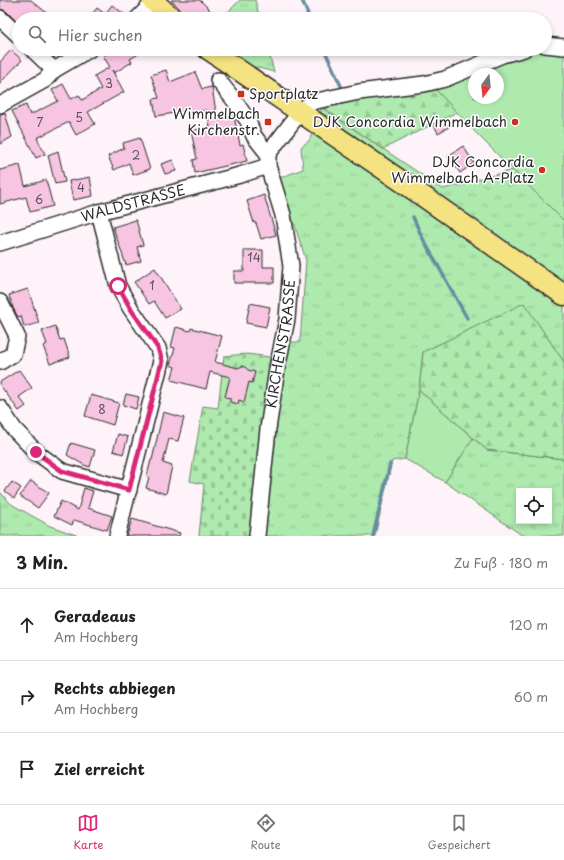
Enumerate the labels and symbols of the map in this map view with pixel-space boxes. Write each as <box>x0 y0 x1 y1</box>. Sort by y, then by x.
north arrow <box>468 68 504 104</box>
house number: 3 <box>105 74 113 92</box>
place label: Sportplatz <box>249 83 319 104</box>
marker: Sportplatz <box>236 89 246 99</box>
place label: Wimmelbach Kirchenstr. <box>173 103 260 140</box>
house number: 5 <box>75 108 83 126</box>
place label: DJK Concordia Wimmelbach <box>313 111 507 132</box>
house number: 7 <box>37 113 44 131</box>
marker: Wimmelbach Kirchenstr. <box>263 117 273 127</box>
marker: DJK Concordia Wimmelbach <box>510 117 520 127</box>
house number: 2 <box>132 146 140 164</box>
place label: DJK Concordia Wimmelbach A-Platz <box>391 151 534 188</box>
marker: DJK Concordia Wimmelbach A-Platz <box>537 165 547 175</box>
house number: 4 <box>77 178 85 196</box>
street label: WALDSTRASSE <box>78 179 187 227</box>
house number: 6 <box>35 190 43 208</box>
house number: 14 <box>247 248 261 266</box>
house number: 1 <box>149 276 155 294</box>
route start <box>109 277 127 295</box>
street label: KIRCHENSTRASSE <box>260 278 300 409</box>
house number: 8 <box>98 400 106 418</box>
route end <box>27 443 45 461</box>

